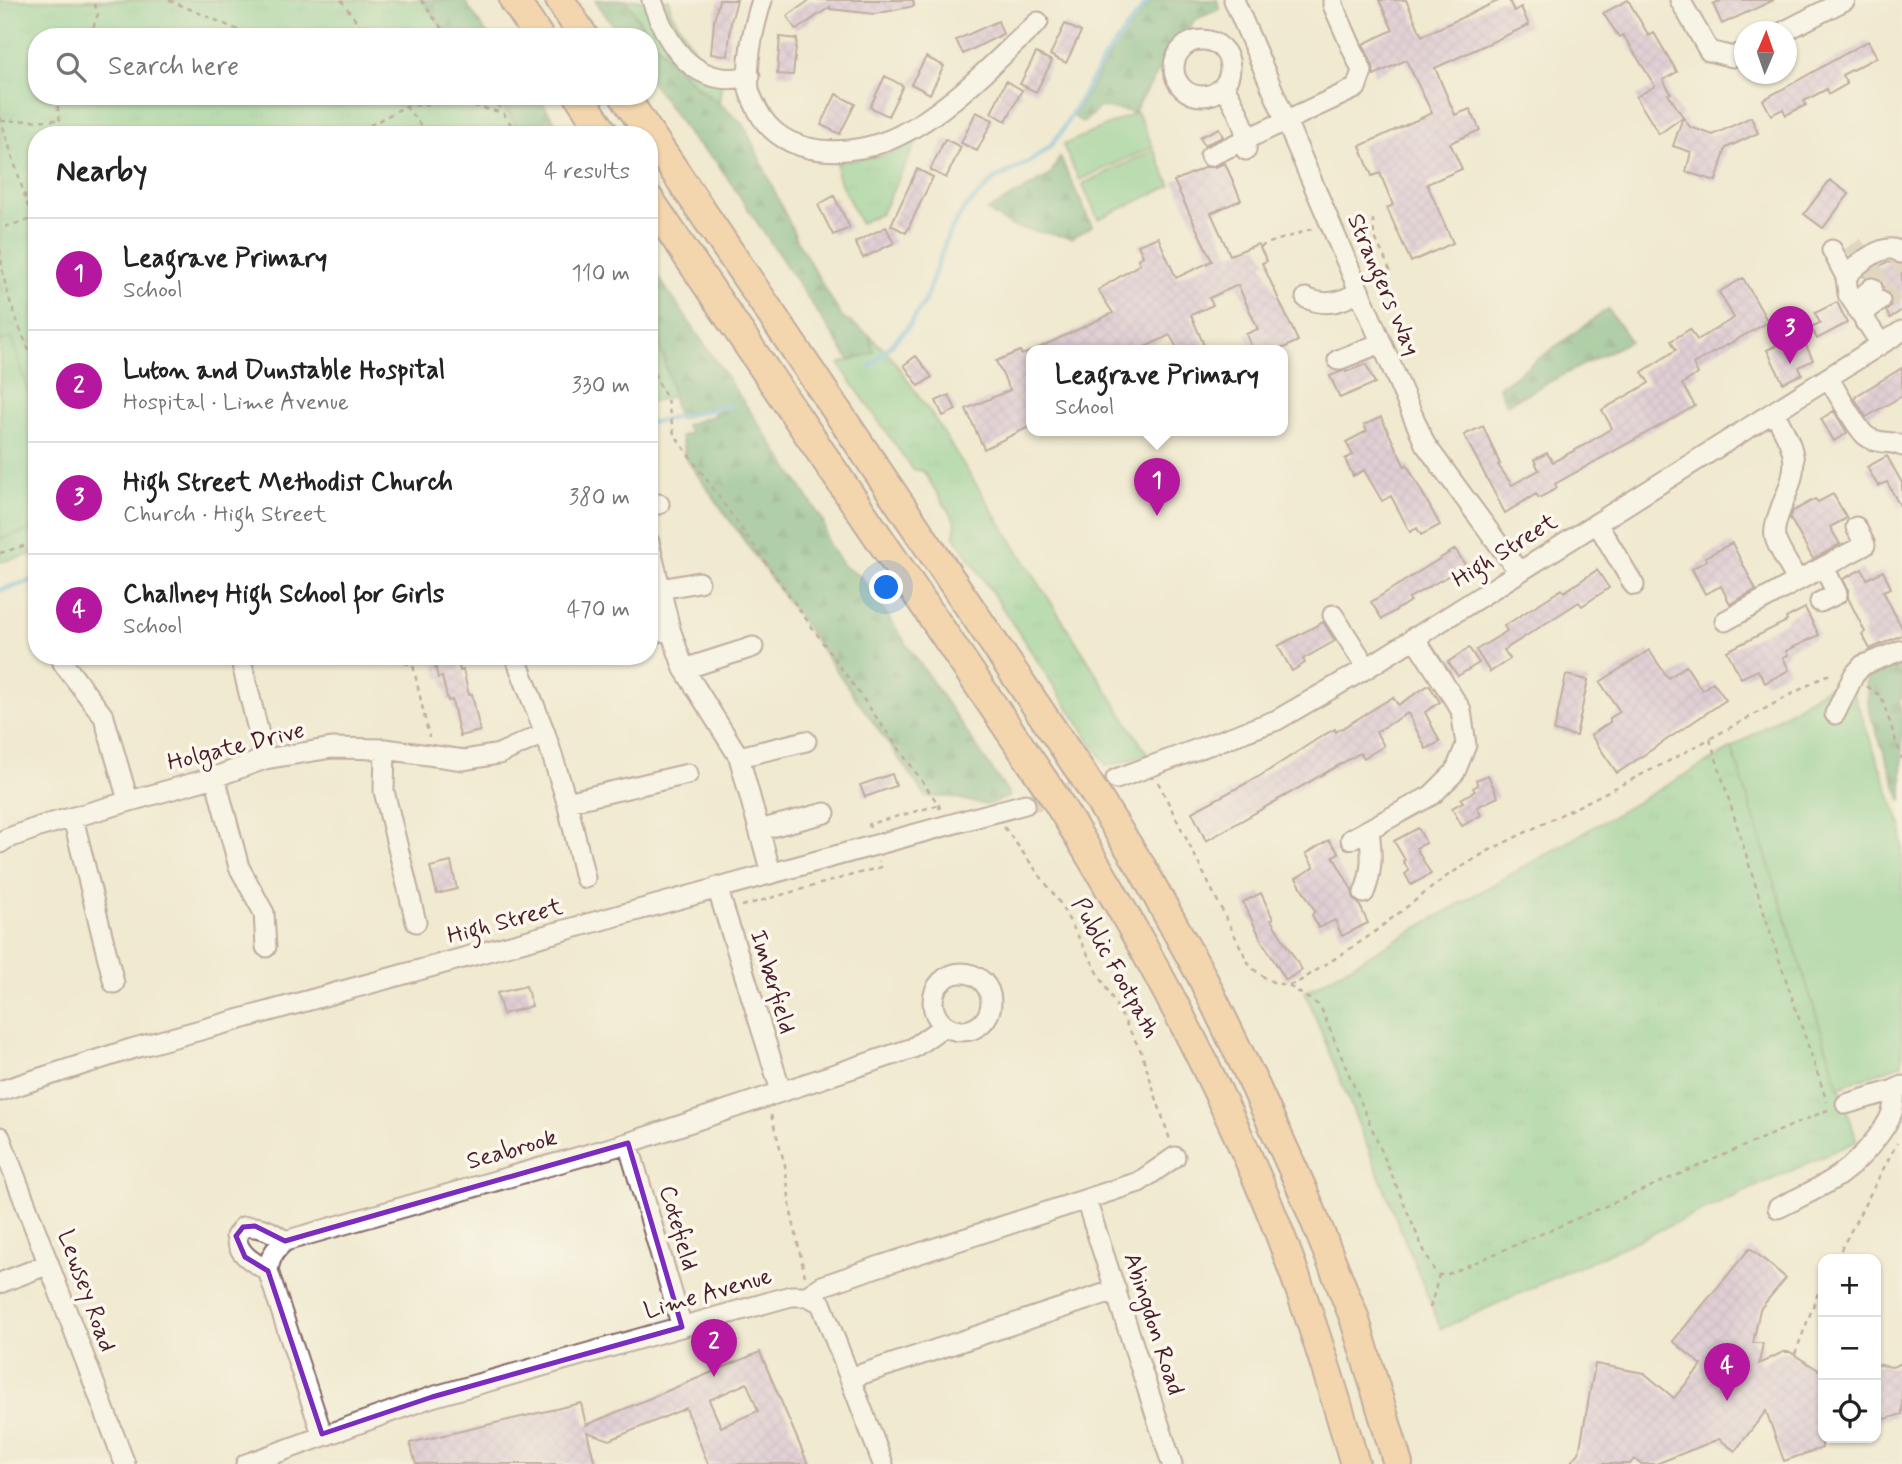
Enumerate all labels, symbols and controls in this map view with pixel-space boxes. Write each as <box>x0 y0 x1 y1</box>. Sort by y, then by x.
north arrow <box>1734 21 1797 84</box>
search box <box>28 28 658 105</box>
icon: search <box>52 48 90 86</box>
text: Search here <box>108 50 239 84</box>
text: Nearby <box>56 152 147 191</box>
text: 4 results <box>544 157 630 187</box>
street label: Strangers Way <box>1336 209 1427 362</box>
text: Leagrave Primary <box>123 242 327 276</box>
text: 1 <box>74 259 84 289</box>
text: 110 m <box>571 259 630 289</box>
text: School <box>123 276 183 306</box>
pin: 3 <box>1767 306 1813 364</box>
popup <box>1026 345 1288 436</box>
text: Luton and Dunstable Hospital <box>123 354 445 388</box>
text: Leagrave Primary <box>1055 359 1259 393</box>
text: 2 <box>73 371 85 401</box>
text: 330 m <box>572 371 630 401</box>
text: Hospital · Lime Avenue <box>123 388 349 418</box>
text: School <box>1055 393 1115 423</box>
pin: 1 <box>1134 458 1180 516</box>
text: High Street Methodist Church <box>123 466 453 500</box>
text: 3 <box>74 483 84 513</box>
text: 380 m <box>569 483 630 513</box>
text: Church · High Street <box>123 500 327 530</box>
street label: High Street <box>1447 506 1565 598</box>
your location <box>869 570 903 604</box>
text: Challney High School for Girls <box>123 578 444 612</box>
text: 4 <box>72 595 86 625</box>
text: 470 m <box>567 595 630 625</box>
text: School <box>123 612 183 642</box>
street label: Holgate Drive <box>164 715 308 781</box>
street label: High Street <box>444 892 567 955</box>
street label: Public Footpath <box>1064 892 1166 1044</box>
street label: Imberfield <box>742 926 802 1038</box>
street label: Seabrook <box>463 1122 561 1178</box>
street label: Cotefield <box>651 1182 705 1274</box>
street label: Lewsey Road <box>50 1226 122 1356</box>
street label: Abingdon Road <box>1113 1249 1191 1400</box>
map controls <box>1818 1254 1881 1443</box>
button: + <box>1818 1254 1881 1317</box>
street label: Lime Avenue <box>640 1261 776 1327</box>
button: − <box>1818 1317 1881 1380</box>
pin: 2 <box>691 1319 737 1377</box>
pin: 4 <box>1704 1343 1750 1401</box>
button: locate <box>1818 1380 1881 1443</box>

